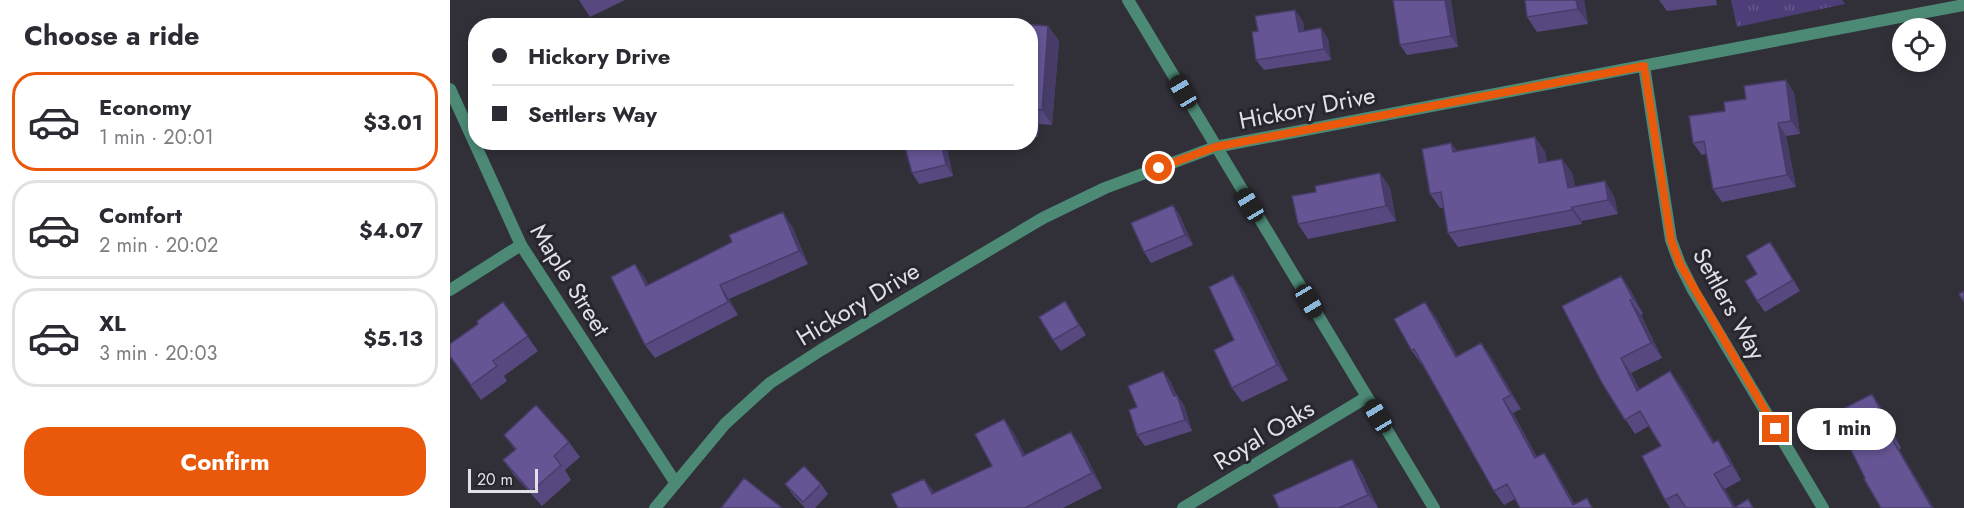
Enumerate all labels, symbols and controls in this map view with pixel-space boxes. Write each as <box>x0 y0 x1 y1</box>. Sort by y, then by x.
text: Choose a ride <box>24 16 199 55</box>
map controls <box>1892 18 1946 72</box>
button: locate <box>1892 18 1946 72</box>
text: Hickory Drive <box>528 40 670 72</box>
car <box>1166 72 1200 112</box>
street label: Hickory Drive <box>1236 77 1378 138</box>
text: Economy <box>99 91 191 123</box>
icon: car <box>27 95 81 149</box>
text: Settlers Way <box>528 98 657 130</box>
text: $3.01 <box>363 106 423 138</box>
text: 1 min · 20:01 <box>99 123 214 152</box>
route start <box>1145 154 1172 181</box>
car <box>1233 185 1267 225</box>
text: Comfort <box>99 199 182 231</box>
icon: car <box>27 203 81 257</box>
text: $4.07 <box>359 214 423 246</box>
street label: Maple Street <box>522 217 619 343</box>
text: 2 min · 20:02 <box>99 231 218 260</box>
street label: Settlers Way <box>1684 241 1775 367</box>
street label: Hickory Drive <box>789 253 926 354</box>
car <box>1292 281 1326 321</box>
text: XL <box>99 307 126 339</box>
icon: car <box>27 311 81 365</box>
text: $5.13 <box>363 322 423 354</box>
text: 3 min · 20:03 <box>99 339 218 368</box>
street label: Royal Oaks <box>1207 391 1321 478</box>
car <box>1361 396 1395 436</box>
callout: 1 min <box>1797 408 1896 450</box>
text: 1 min <box>1822 414 1871 443</box>
route end <box>1762 415 1789 442</box>
button: Confirm <box>24 427 426 496</box>
scale bar <box>468 466 538 494</box>
text: 20 m <box>477 468 513 491</box>

